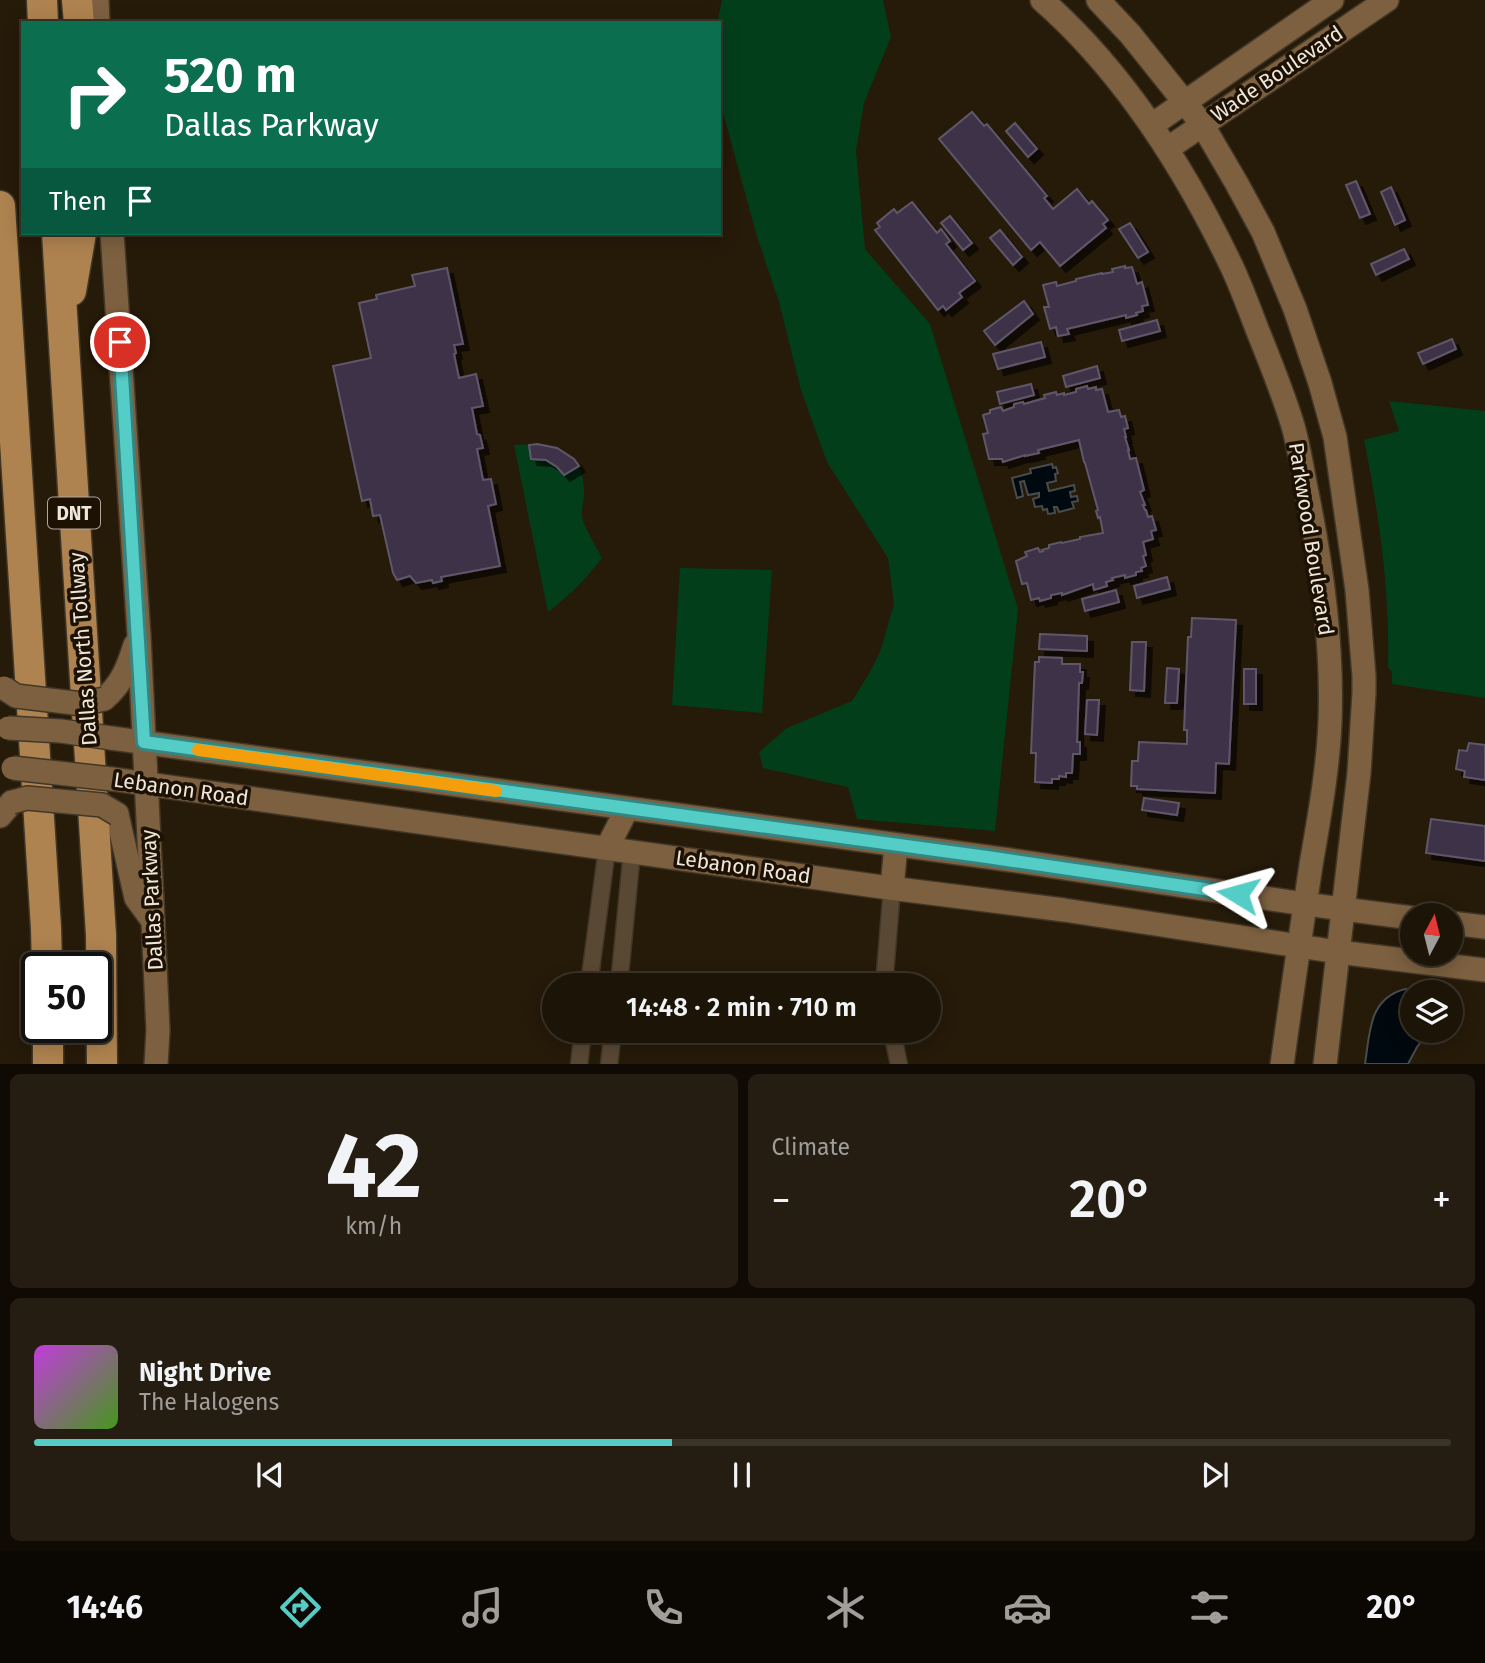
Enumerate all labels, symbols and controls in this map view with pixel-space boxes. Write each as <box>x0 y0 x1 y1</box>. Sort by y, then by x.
street label: Wade Boulevard <box>1206 20 1348 128</box>
text: 520 m <box>164 46 297 105</box>
icon: right <box>49 49 140 140</box>
text: Dallas Parkway <box>164 106 379 144</box>
icon: arrive <box>121 182 159 220</box>
text: Then <box>49 186 107 217</box>
pin <box>90 312 150 372</box>
icon: arrive <box>101 323 139 361</box>
street label: Parkwood Boulevard <box>1283 441 1339 637</box>
road number: DNT <box>48 498 100 528</box>
street label: Dallas North Tollway <box>63 551 103 747</box>
street label: Lebanon Road <box>112 767 250 811</box>
street label: Dallas Parkway <box>135 828 169 971</box>
street label: Lebanon Road <box>674 845 812 889</box>
position arrow <box>1201 857 1275 931</box>
north arrow <box>1400 903 1463 966</box>
map controls <box>1400 903 1463 1043</box>
speed limit sign: 50 <box>21 952 112 1043</box>
button: layers <box>1400 980 1463 1043</box>
text: 14:48 · 2 min · 710 m <box>626 992 857 1023</box>
text: 42 <box>325 1112 422 1221</box>
text: Climate <box>772 1133 850 1161</box>
text: 20° <box>1069 1168 1153 1231</box>
text: − <box>772 1177 791 1223</box>
text: + <box>1432 1177 1451 1223</box>
text: km/h <box>345 1212 402 1240</box>
text: Night Drive <box>139 1357 271 1388</box>
text: The Halogens <box>139 1388 279 1416</box>
icon: previous <box>251 1456 289 1494</box>
icon: pause <box>723 1456 761 1494</box>
icon: next <box>1196 1456 1234 1494</box>
icon: directions <box>276 1583 325 1632</box>
icon: music <box>458 1583 507 1632</box>
icon: phone <box>639 1583 688 1632</box>
icon: climate <box>821 1583 870 1632</box>
icon: car <box>1003 1583 1052 1632</box>
icon: filters <box>1185 1583 1234 1632</box>
text: 14:46 <box>66 1588 143 1626</box>
text: 20° <box>1367 1588 1418 1626</box>

